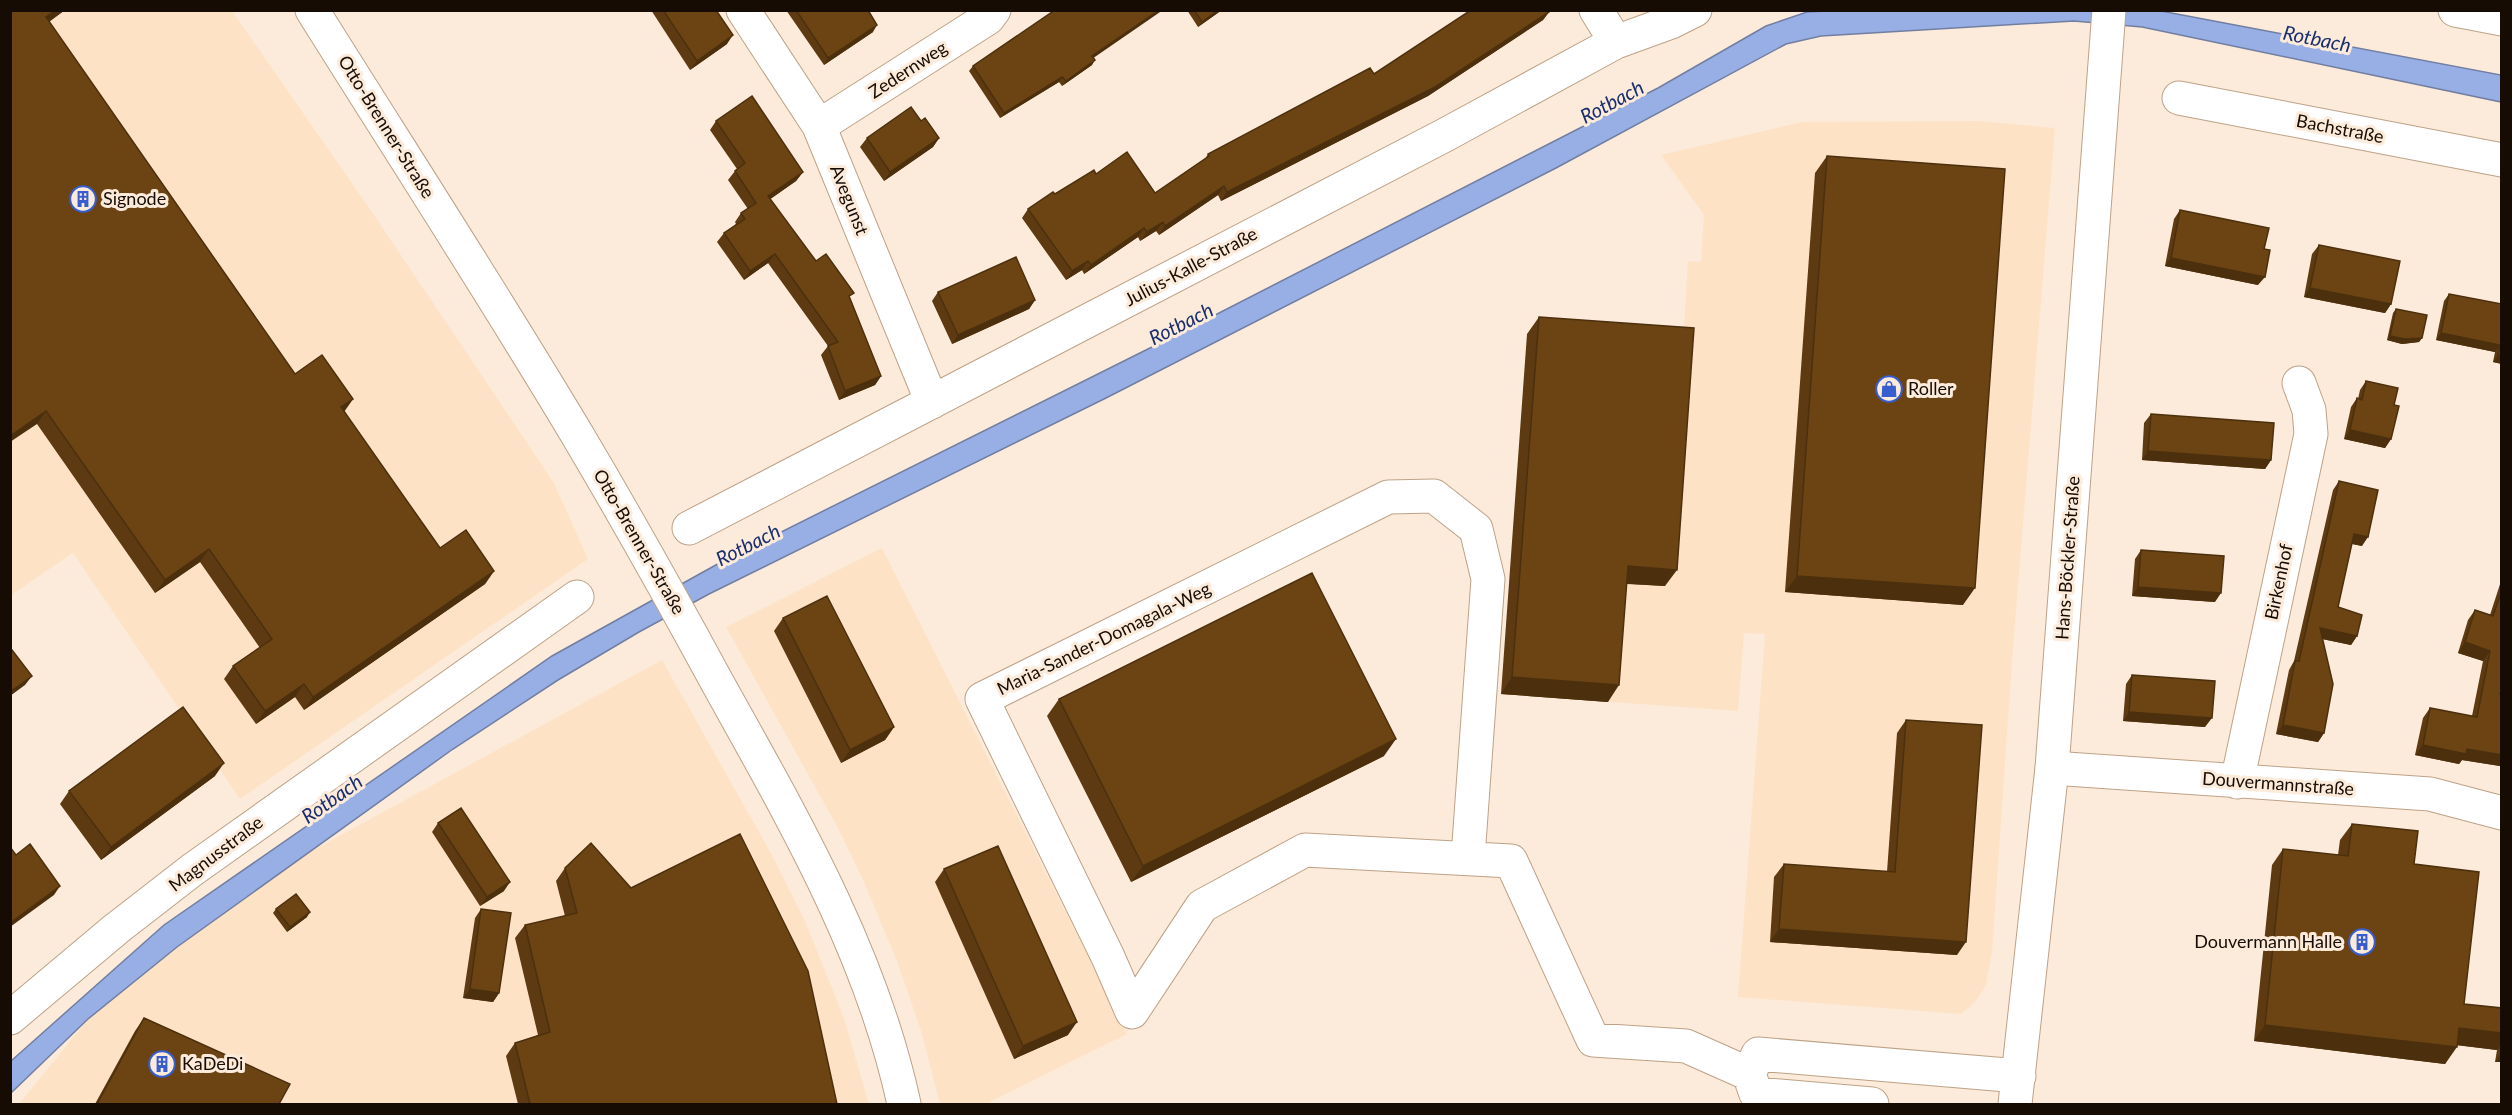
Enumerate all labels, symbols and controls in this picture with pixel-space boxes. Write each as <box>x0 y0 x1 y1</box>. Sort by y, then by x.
water label: Rotbach <box>2281 20 2353 56</box>
street label: Zedernweg <box>864 36 951 103</box>
street label: Otto-Brenner-Straße <box>334 51 440 202</box>
water label: Rotbach <box>1576 74 1648 128</box>
street label: Bachstraße <box>2295 109 2386 147</box>
street label: Avegunst <box>826 161 874 238</box>
building icon: Signode <box>68 184 98 214</box>
place label: Signode <box>103 187 166 209</box>
street label: Julius-Kalle-Straße <box>1120 222 1261 310</box>
water label: Rotbach <box>1144 297 1217 349</box>
shop icon: Roller <box>1874 374 1904 404</box>
place label: Roller <box>1908 377 1954 399</box>
street label: Otto-Brenner-Straße <box>589 465 690 618</box>
street label: Hans-Böckler-Straße <box>2050 475 2084 641</box>
water label: Rotbach <box>711 518 784 570</box>
street label: Birkenhof <box>2259 541 2297 622</box>
street label: Maria-Sander-Domagala-Weg <box>993 577 1214 699</box>
street label: Douvermannstraße <box>2201 767 2355 799</box>
water label: Rotbach <box>296 769 366 828</box>
street label: Magnusstraße <box>164 811 267 896</box>
building icon: Douvermann Halle <box>2347 927 2377 957</box>
place label: Douvermann Halle <box>2194 930 2342 952</box>
building icon: KaDeDi <box>147 1049 177 1079</box>
place label: KaDeDi <box>182 1052 243 1074</box>

